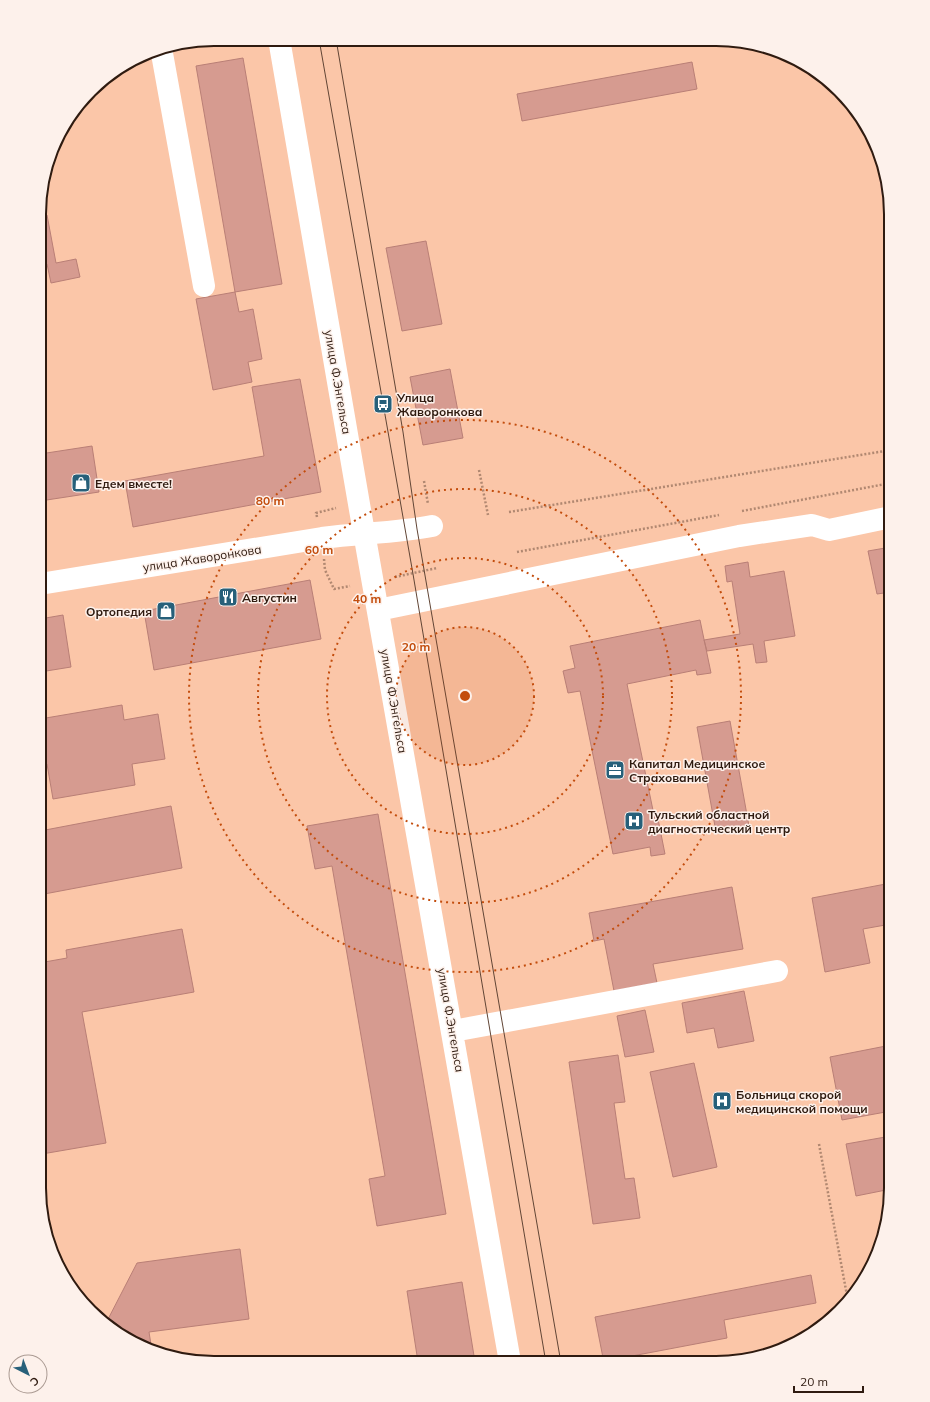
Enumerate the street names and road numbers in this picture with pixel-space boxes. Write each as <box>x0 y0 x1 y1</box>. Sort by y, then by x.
street label: улица Ф.Энгельса <box>321 329 355 435</box>
street label: улица Жаворонкова <box>142 541 262 575</box>
street label: улица Ф.Энгельса <box>377 648 411 754</box>
street label: улица Ф.Энгельса <box>434 967 468 1073</box>

